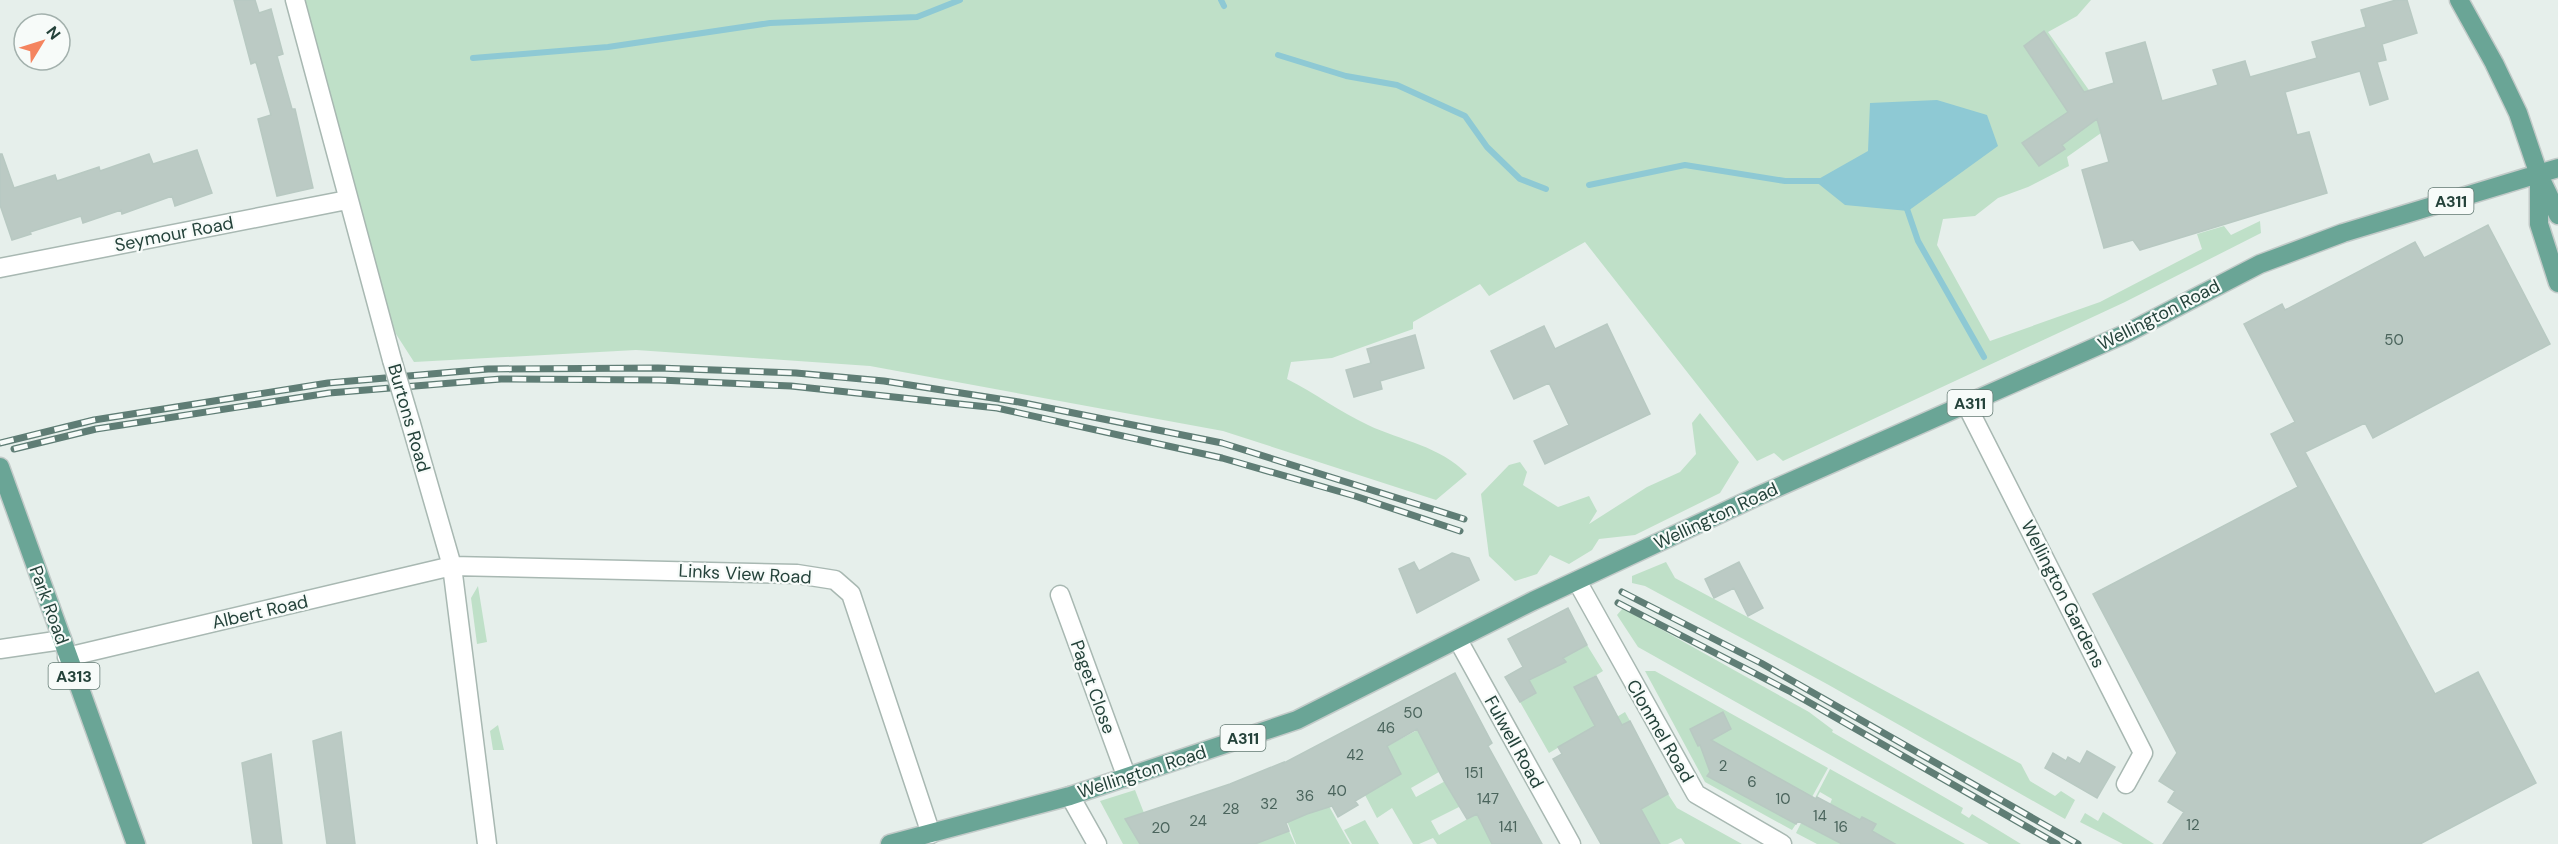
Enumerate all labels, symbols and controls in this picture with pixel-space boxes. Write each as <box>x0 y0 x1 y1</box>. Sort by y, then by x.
north arrow <box>12 12 72 72</box>
text: N <box>42 22 65 44</box>
road number: A311 <box>2428 188 2474 214</box>
street label: Seymour Road <box>112 211 236 257</box>
street label: Wellington Road <box>2094 274 2224 356</box>
house number: 50 <box>2384 330 2404 350</box>
street label: Burtons Road <box>382 361 436 475</box>
road number: A311 <box>1948 390 1992 416</box>
street label: Wellington Road <box>1650 477 1782 555</box>
street label: Wellington Gardens <box>2015 516 2111 672</box>
street label: Links View Road <box>678 559 812 589</box>
street label: Park Road <box>24 562 74 648</box>
street label: Albert Road <box>210 589 310 635</box>
street label: Paget Close <box>1065 637 1121 737</box>
road number: A313 <box>48 663 100 689</box>
street label: Clonmel Road <box>1621 675 1699 787</box>
street label: Fulwell Road <box>1479 691 1549 793</box>
house number: 50 <box>1403 703 1423 723</box>
house number: 46 <box>1377 718 1395 738</box>
road number: A311 <box>1220 725 1266 751</box>
street label: Wellington Road <box>1075 740 1209 804</box>
house number: 42 <box>1346 745 1364 765</box>
house number: 2 <box>1719 756 1727 776</box>
house number: 151 <box>1465 763 1483 783</box>
house number: 6 <box>1747 772 1757 792</box>
house number: 40 <box>1327 781 1347 801</box>
house number: 36 <box>1296 786 1314 806</box>
house number: 147 <box>1477 789 1499 809</box>
house number: 10 <box>1776 789 1790 809</box>
house number: 32 <box>1260 794 1278 814</box>
house number: 28 <box>1222 799 1240 819</box>
house number: 14 <box>1813 806 1827 826</box>
house number: 24 <box>1189 811 1207 831</box>
house number: 12 <box>2186 815 2200 835</box>
house number: 141 <box>1499 817 1517 837</box>
house number: 16 <box>1834 817 1848 837</box>
house number: 20 <box>1152 818 1170 838</box>

